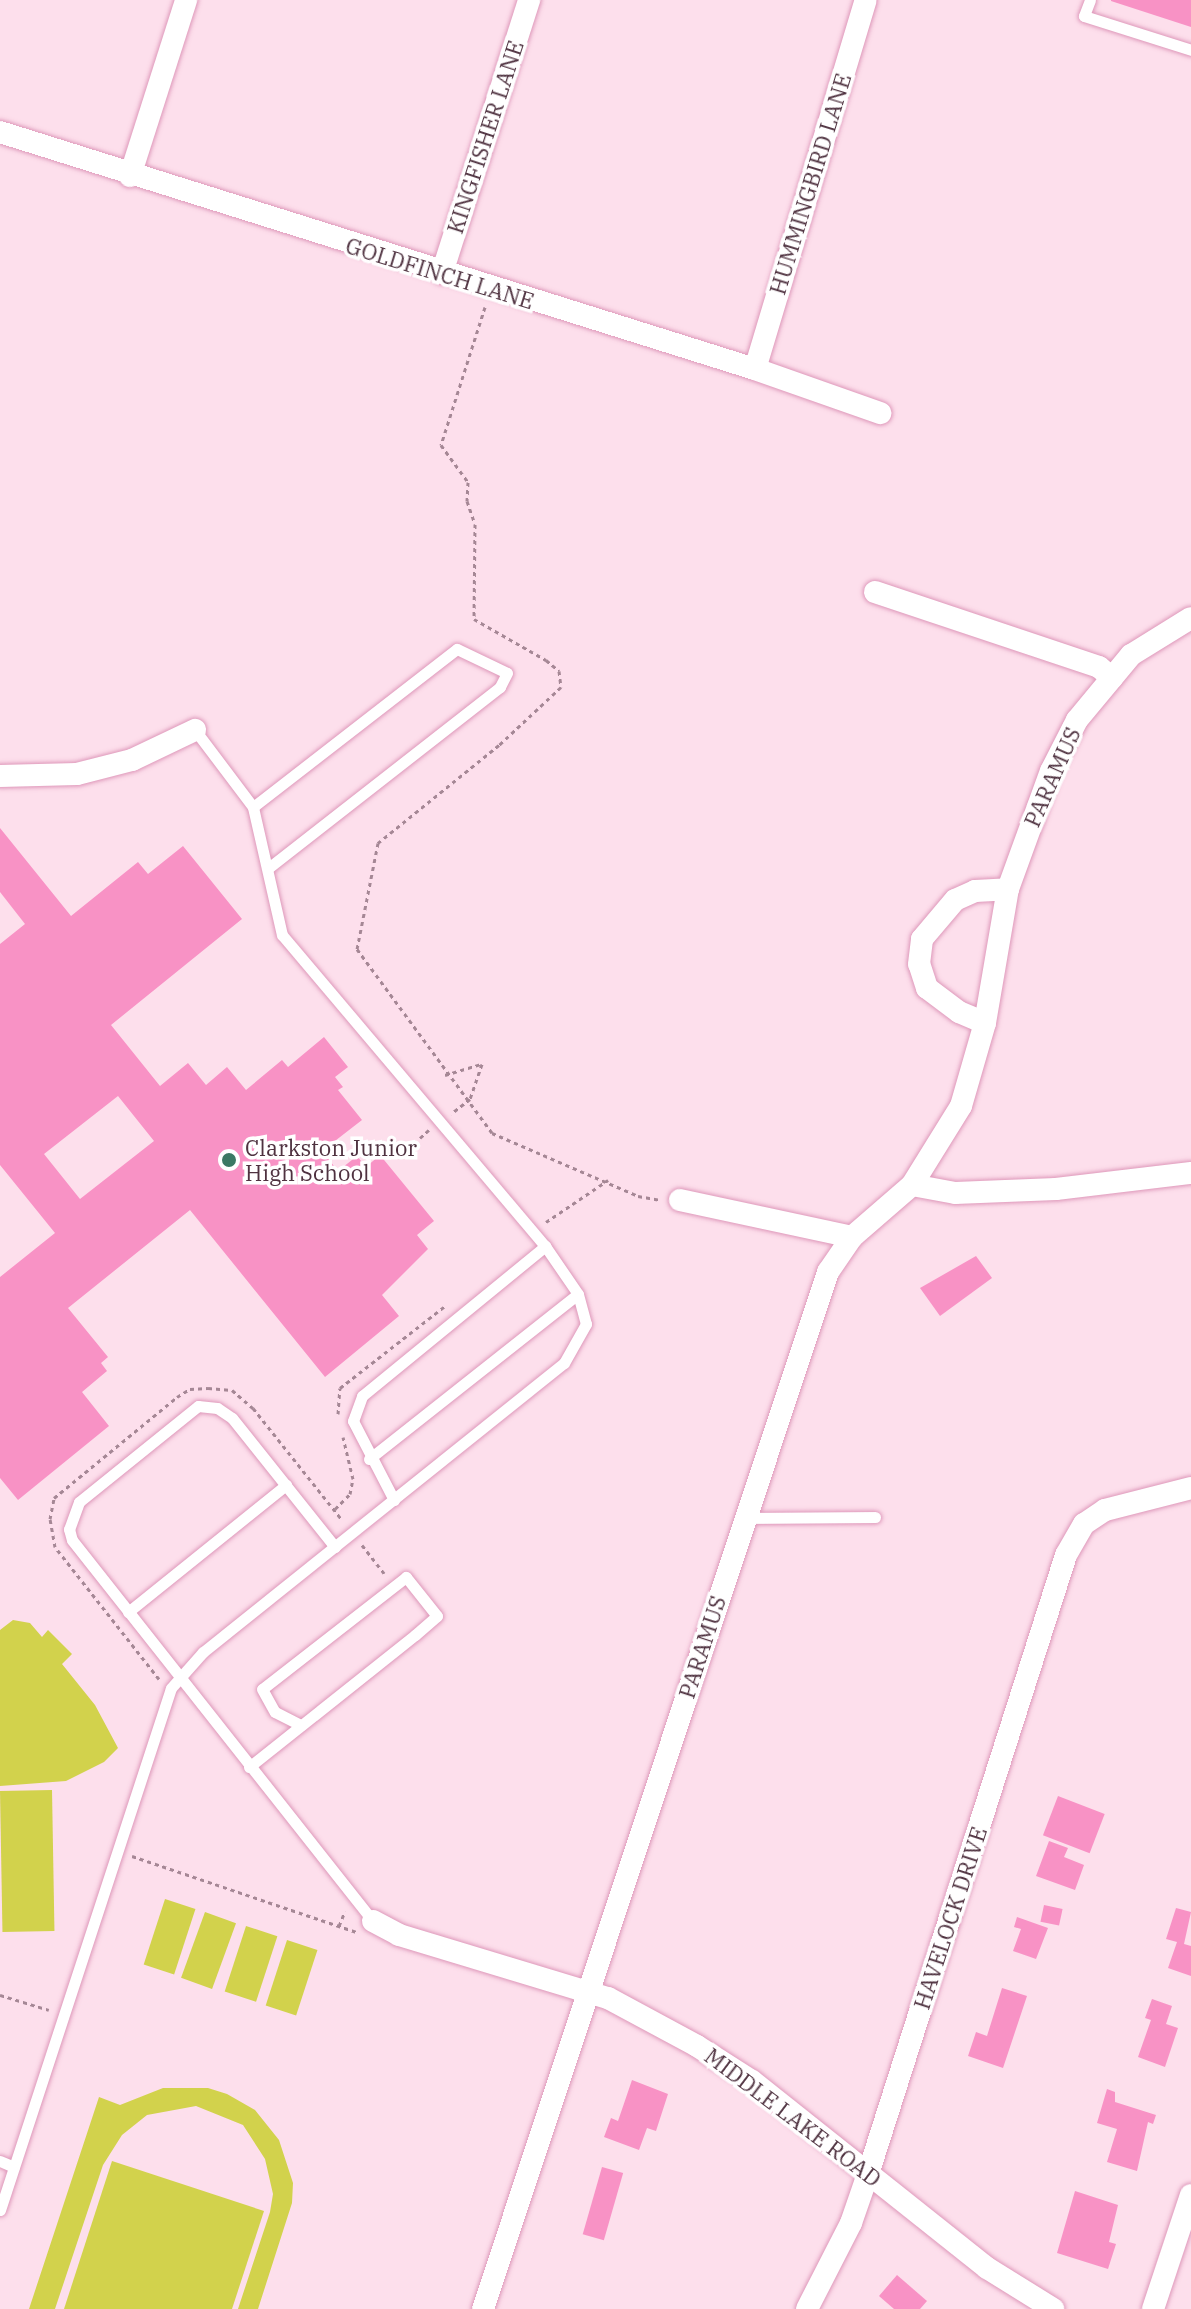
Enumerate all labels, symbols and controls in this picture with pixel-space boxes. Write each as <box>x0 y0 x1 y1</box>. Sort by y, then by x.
street label: KINGFISHER LANE <box>441 37 529 237</box>
street label: HUMMINGBIRD LANE <box>764 70 856 298</box>
street label: GOLDFINCH LANE <box>343 232 537 314</box>
street label: PARAMUS <box>1018 723 1086 831</box>
place label: Clarkston Junior High School <box>245 1134 417 1186</box>
marker: Clarkston Junior High School <box>220 1151 238 1169</box>
street label: PARAMUS <box>673 1592 731 1702</box>
street label: HAVELOCK DRIVE <box>908 1823 992 2013</box>
street label: MIDDLE LAKE ROAD <box>700 2042 886 2192</box>

